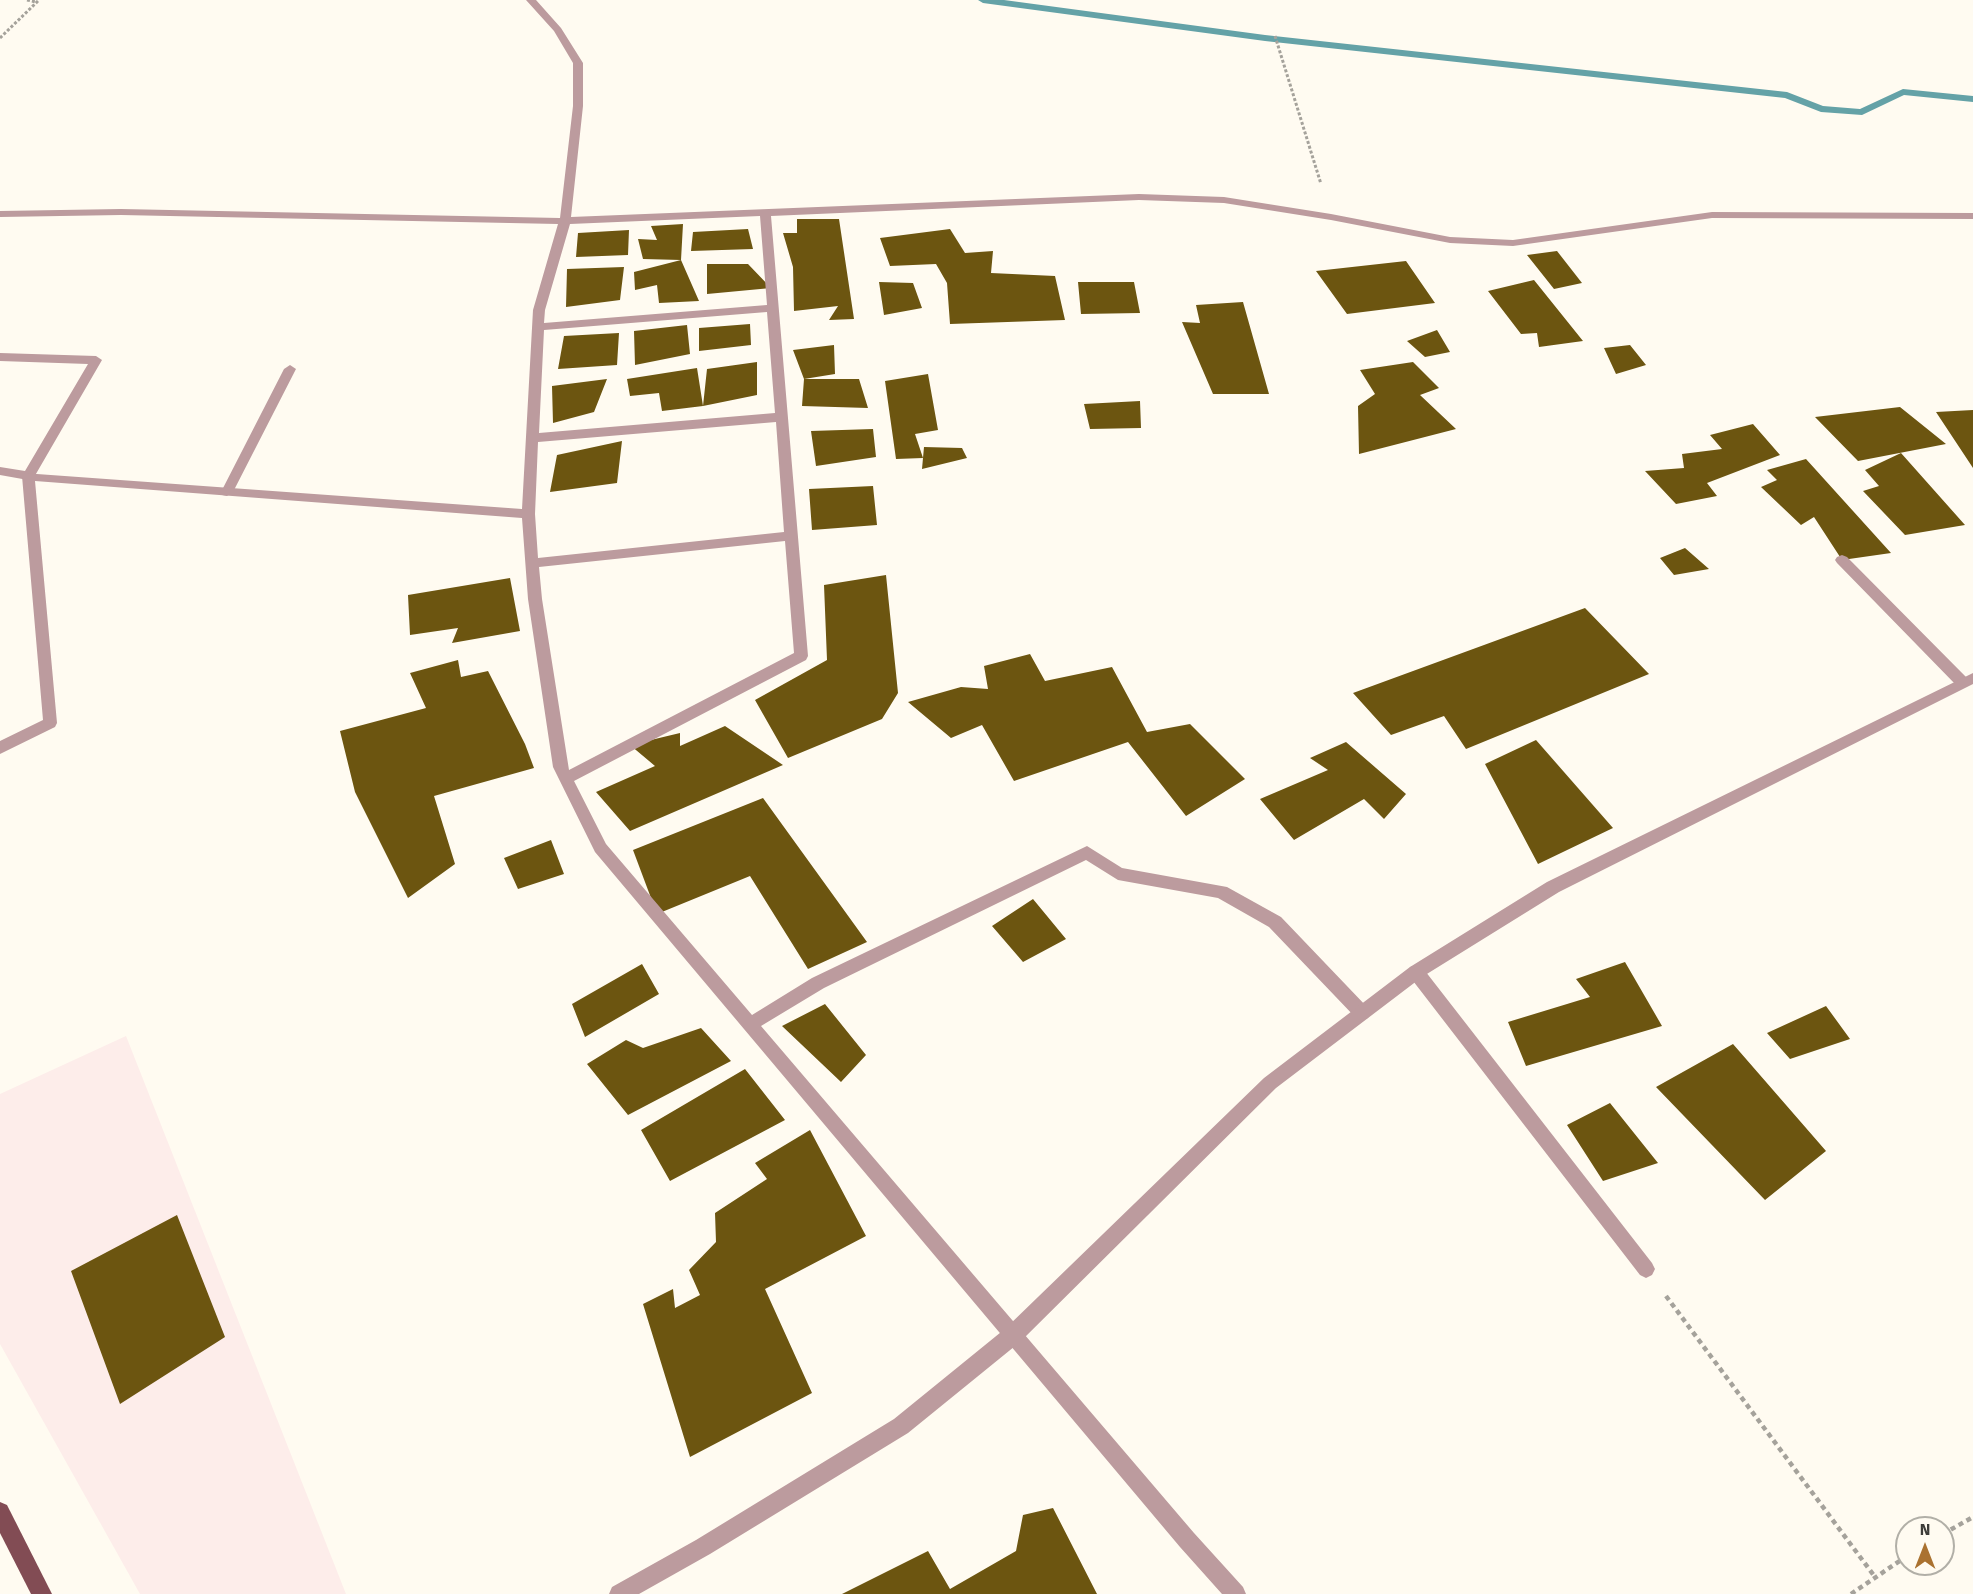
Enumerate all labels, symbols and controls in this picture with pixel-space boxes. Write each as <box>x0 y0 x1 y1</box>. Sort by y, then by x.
north arrow <box>1895 1516 1955 1576</box>
text: N <box>1920 1520 1930 1539</box>

